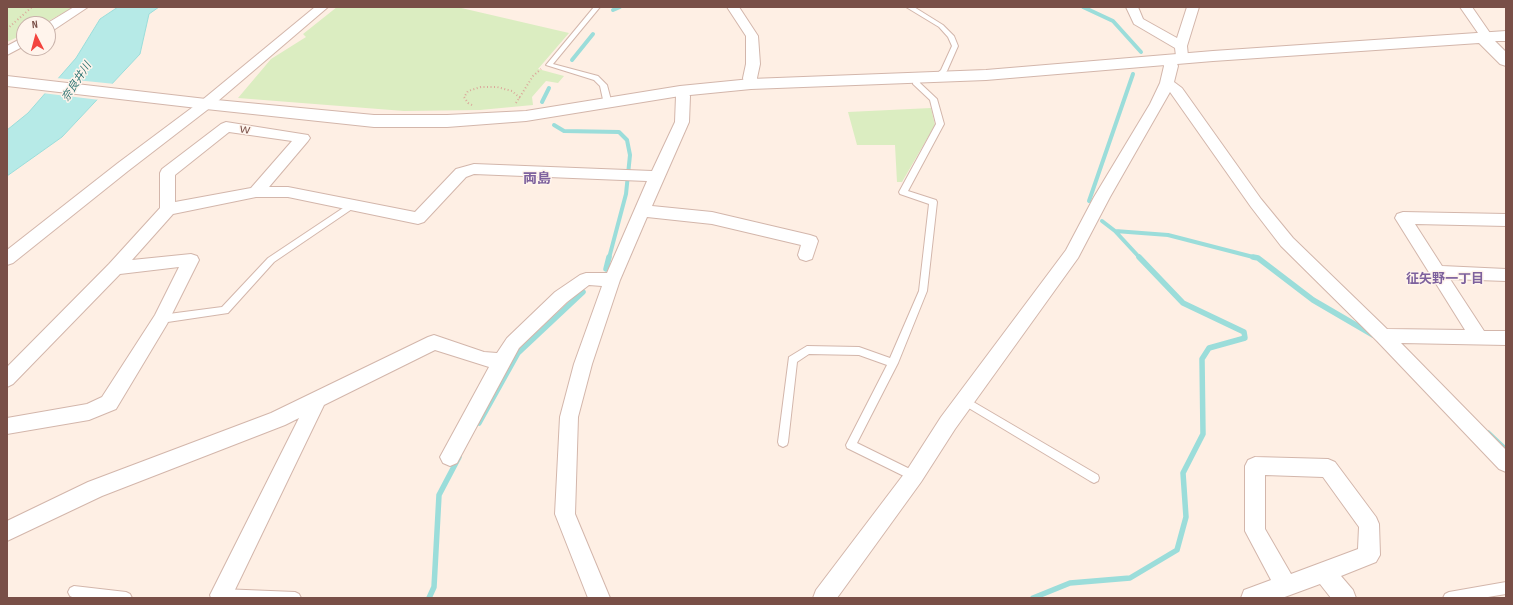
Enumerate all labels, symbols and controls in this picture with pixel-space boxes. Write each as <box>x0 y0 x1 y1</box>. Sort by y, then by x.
north arrow <box>16 16 56 56</box>
text: N <box>31 18 38 31</box>
water label: 奈良井川 <box>59 60 95 104</box>
street label: ｗ <box>238 122 252 138</box>
district label: 両島 <box>523 171 551 187</box>
district label: 征矢野一丁目 <box>1406 272 1484 288</box>

